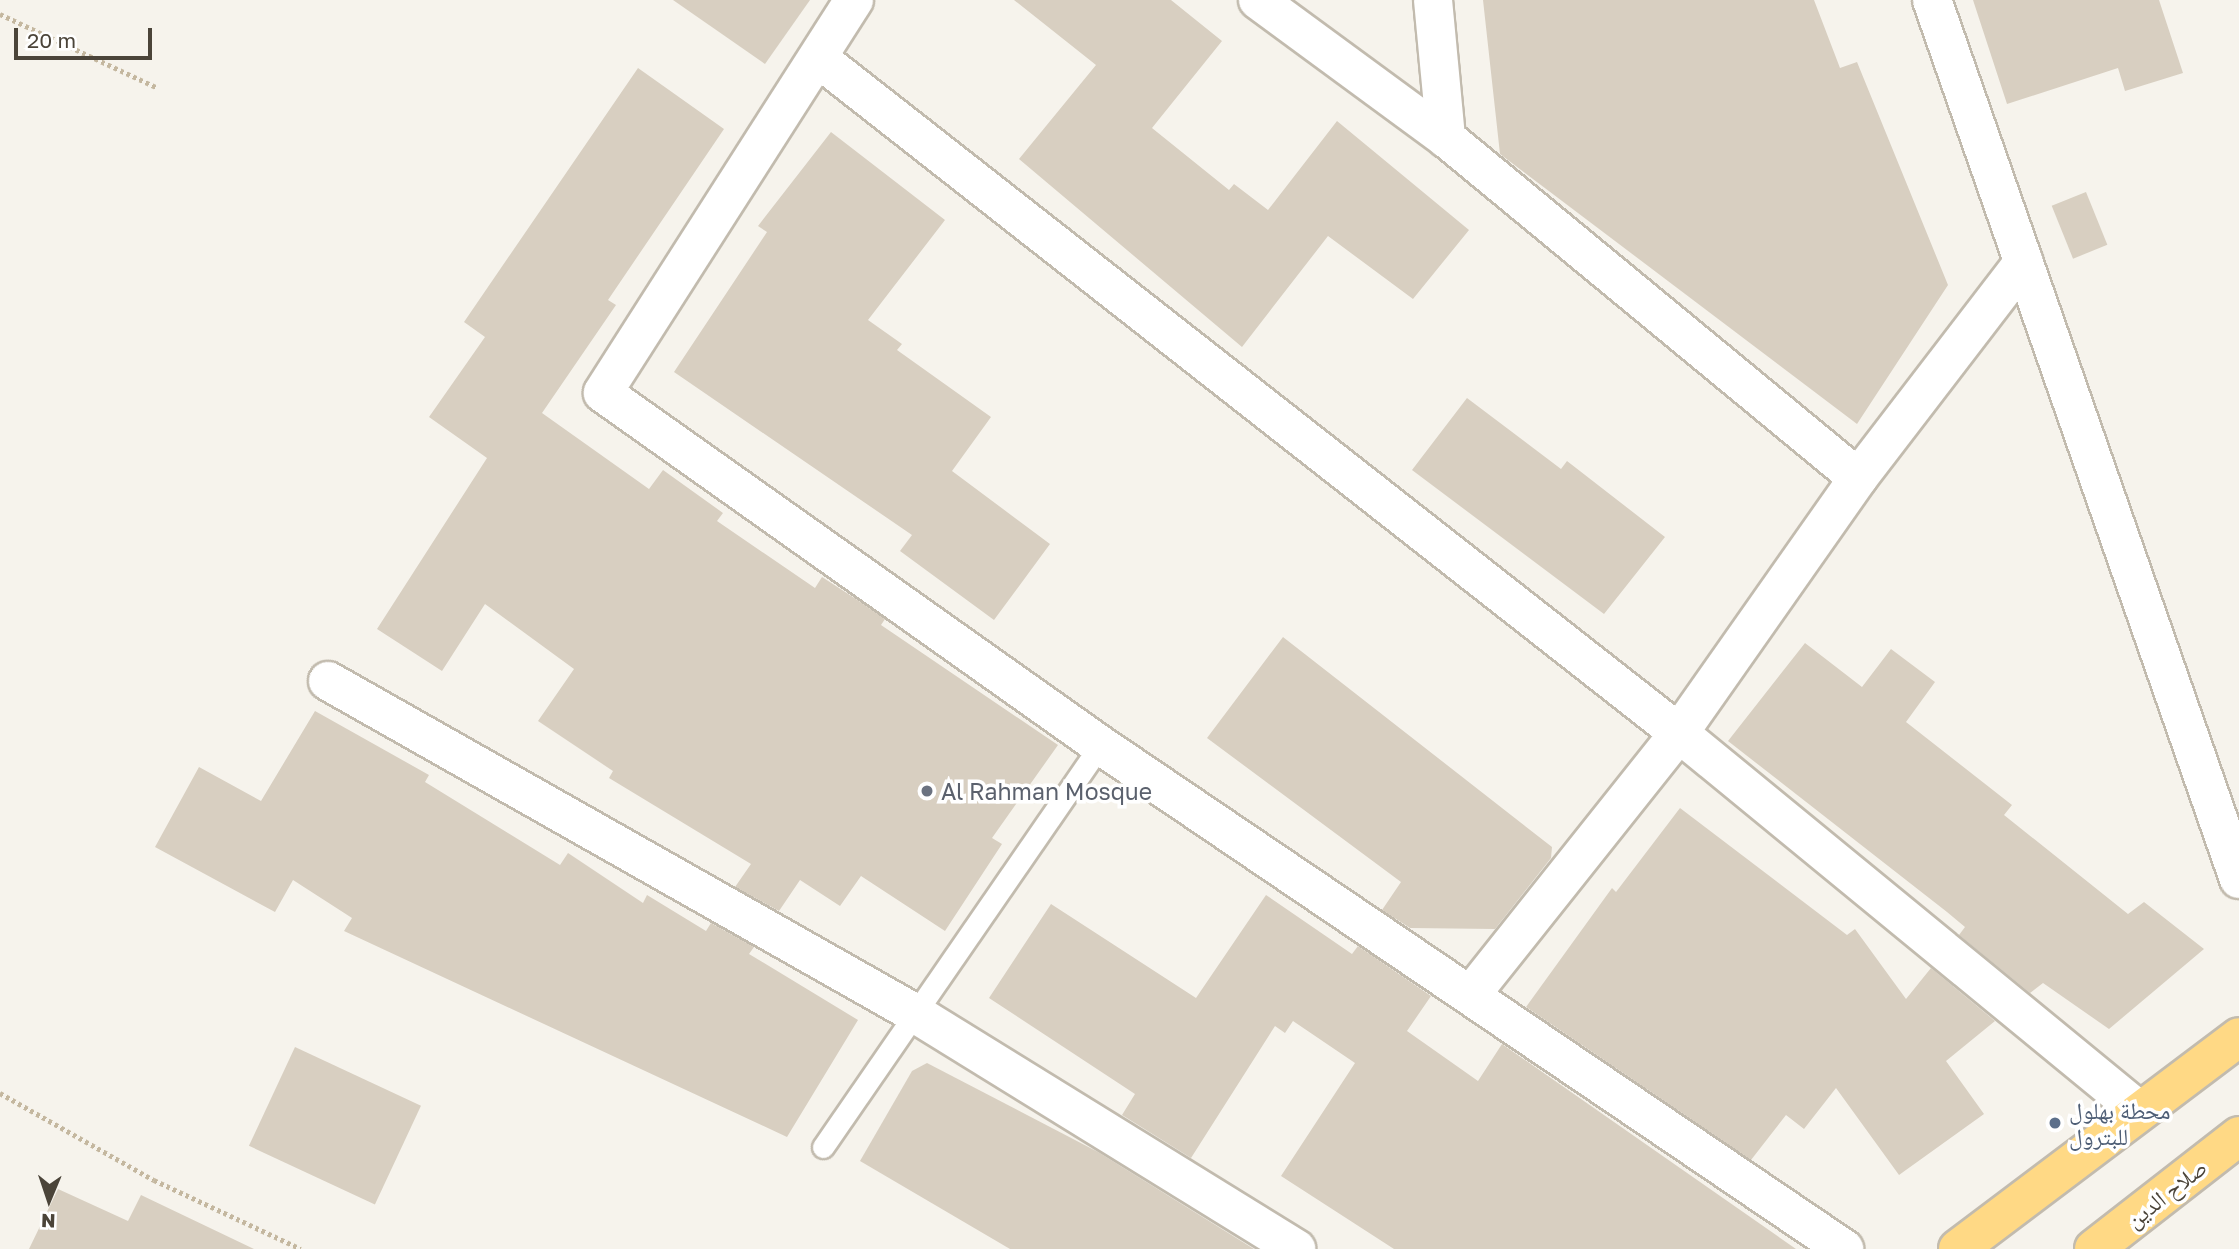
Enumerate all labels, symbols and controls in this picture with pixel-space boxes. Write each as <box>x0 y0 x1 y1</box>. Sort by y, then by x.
scale bar <box>18 14 156 58</box>
text: 20 m <box>27 27 76 53</box>
place label: Al Rahman Mosque <box>941 777 1152 805</box>
marker: Al Rahman Mosque <box>919 783 935 799</box>
place label: محطة بهلول للبترول <box>2069 1096 2171 1150</box>
marker: محطة بهلول للبترول <box>2047 1115 2063 1131</box>
street label: صلاح الدين <box>2120 1153 2212 1233</box>
north arrow <box>14 1165 84 1235</box>
text: N <box>41 1210 56 1233</box>

